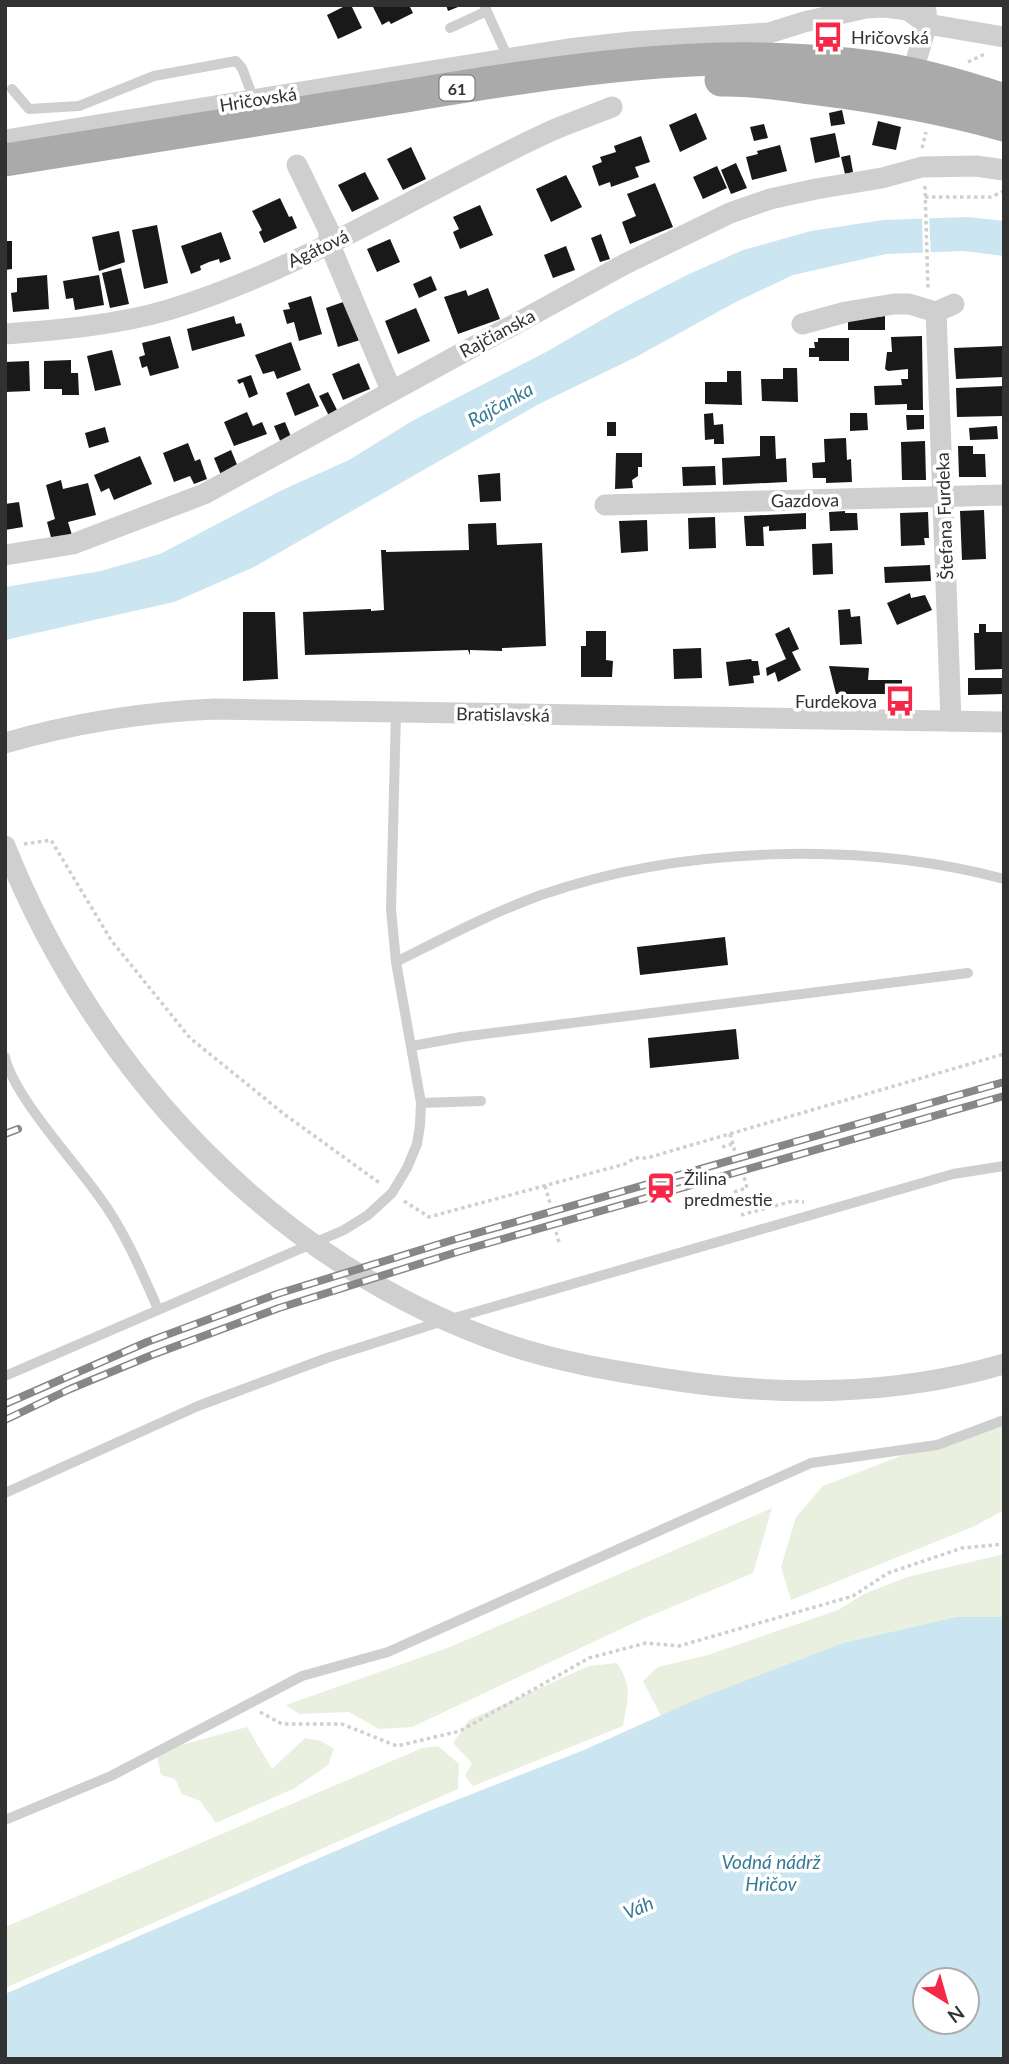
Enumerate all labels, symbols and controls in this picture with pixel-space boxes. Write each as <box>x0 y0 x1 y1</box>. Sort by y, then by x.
bus stop icon: Hričovská <box>811 20 845 54</box>
place label: Hričovská <box>851 26 929 48</box>
road number: 61 <box>440 76 475 100</box>
street label: Hričovská <box>218 82 298 116</box>
street label: Agátová <box>284 224 352 272</box>
street label: Rajčianska <box>456 304 538 362</box>
water label: Rajčanka <box>463 377 537 431</box>
street label: Štefana Furdeka <box>931 452 957 580</box>
street label: Gazdova <box>771 488 839 512</box>
bus stop icon: Furdekova <box>883 684 917 718</box>
place label: Furdekova <box>795 690 877 712</box>
street label: Bratislavská <box>456 702 550 726</box>
place label: Žilina predmestie <box>684 1167 773 1210</box>
station icon: Žilina predmestie <box>644 1171 678 1205</box>
water label: Vodná nádrž Hričov <box>721 1850 821 1895</box>
water label: Váh <box>620 1890 656 1924</box>
north arrow <box>911 1966 981 2036</box>
text: N <box>944 2001 969 2029</box>

